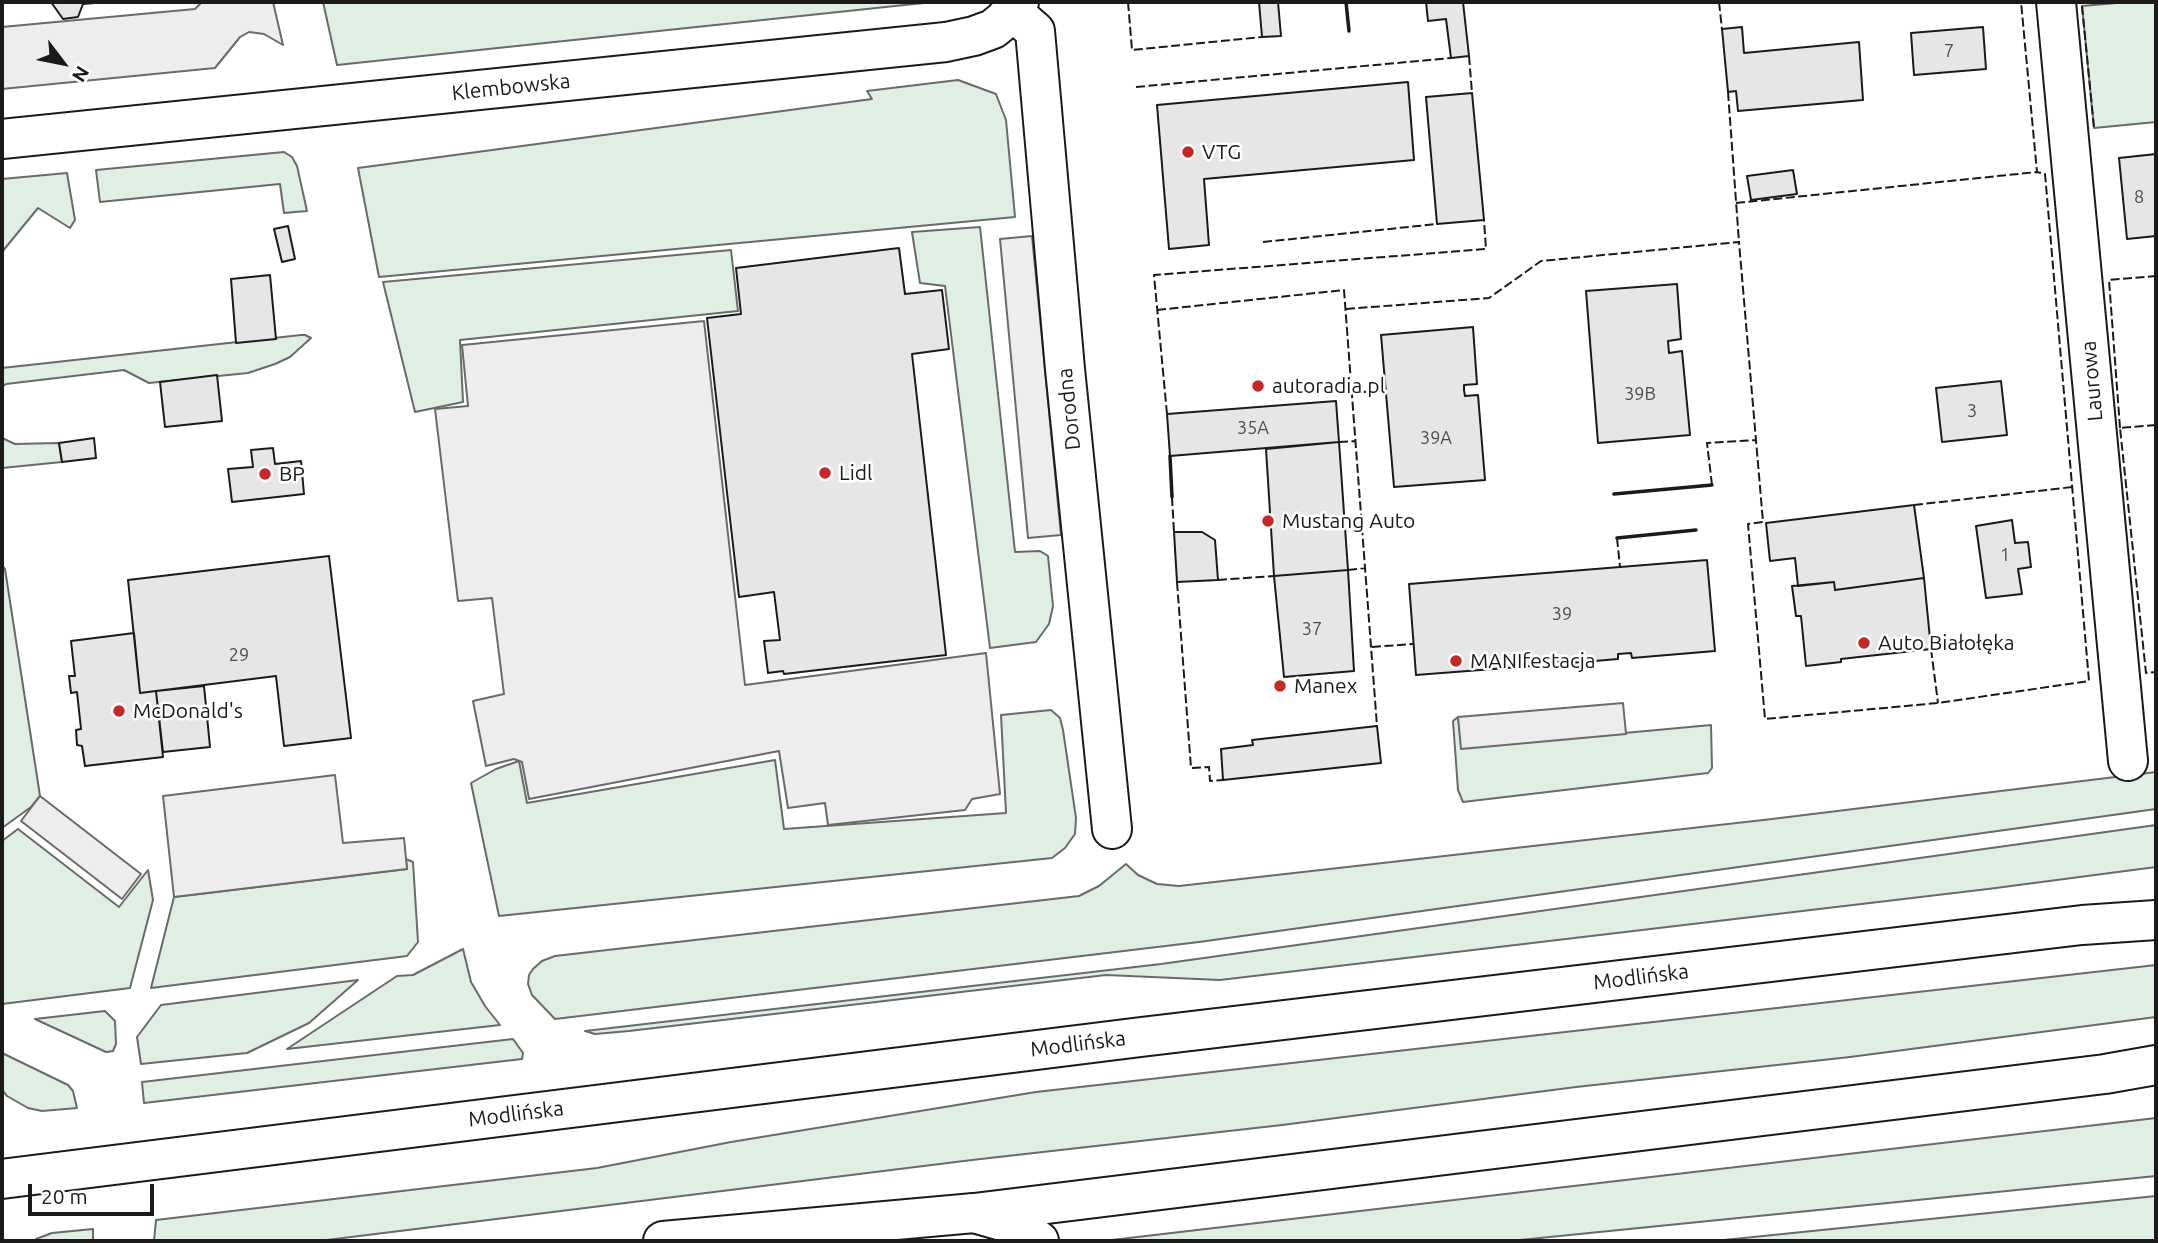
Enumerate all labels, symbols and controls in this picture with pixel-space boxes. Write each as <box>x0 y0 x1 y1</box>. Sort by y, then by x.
north arrow <box>28 28 98 98</box>
house number: 7 <box>1944 40 1954 62</box>
text: N <box>68 62 94 86</box>
street label: Klembowska <box>450 68 572 106</box>
place label: VTG <box>1202 139 1241 165</box>
marker: VTG <box>1180 144 1196 160</box>
house number: 8 <box>2134 186 2144 208</box>
street label: Laurowa <box>2076 340 2108 422</box>
street label: Dorodna <box>1052 367 1086 451</box>
place label: autoradia.pl <box>1272 373 1385 399</box>
marker: autoradia.pl <box>1250 378 1266 394</box>
house number: 39B <box>1624 383 1656 405</box>
house number: 3 <box>1967 400 1977 422</box>
house number: 35A <box>1237 417 1269 439</box>
house number: 39A <box>1420 427 1452 449</box>
place label: Lidl <box>839 460 873 486</box>
place label: BP <box>279 461 305 487</box>
marker: Lidl <box>817 465 833 481</box>
marker: BP <box>257 466 273 482</box>
place label: Mustang Auto <box>1282 508 1415 534</box>
marker: Mustang Auto <box>1260 513 1276 529</box>
house number: 1 <box>2000 544 2010 566</box>
house number: 39 <box>1552 603 1572 625</box>
house number: 37 <box>1302 618 1322 640</box>
place label: Auto Białołęka <box>1878 630 2015 656</box>
marker: Auto Białołęka <box>1856 635 1872 651</box>
house number: 29 <box>229 644 249 666</box>
place label: MANIfestacja <box>1470 648 1596 674</box>
marker: MANIfestacja <box>1448 653 1464 669</box>
place label: Manex <box>1294 673 1357 699</box>
marker: Manex <box>1272 678 1288 694</box>
place label: McDonald's <box>133 698 243 724</box>
marker: McDonald's <box>111 703 127 719</box>
street label: Modlińska <box>1592 959 1690 995</box>
street label: Modlińska <box>1029 1026 1127 1062</box>
street label: Modlińska <box>467 1096 565 1132</box>
scale bar <box>32 1170 158 1214</box>
text: 20 m <box>41 1184 88 1208</box>

